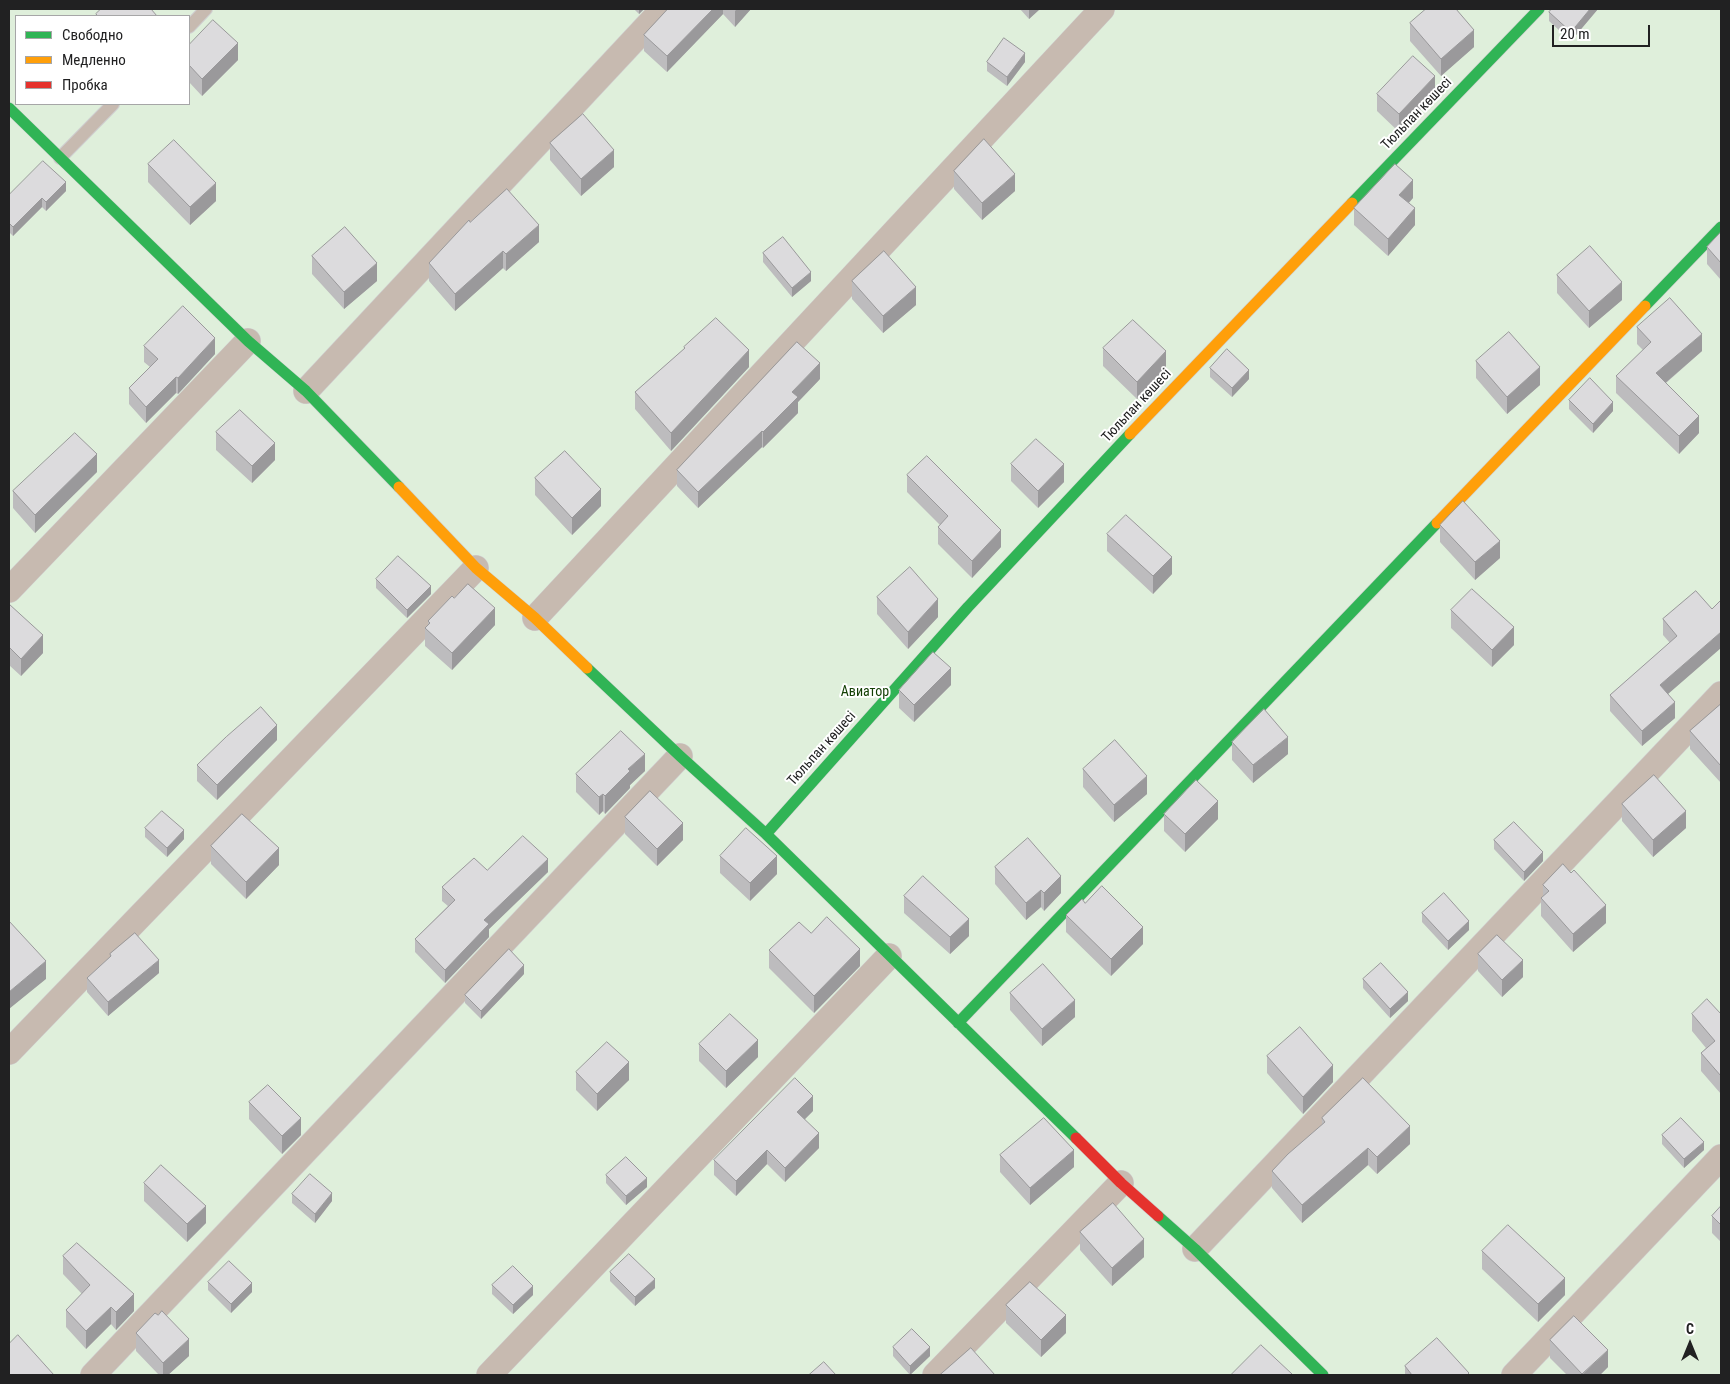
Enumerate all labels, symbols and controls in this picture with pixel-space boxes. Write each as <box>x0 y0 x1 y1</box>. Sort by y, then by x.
legend <box>15 15 190 105</box>
scale bar <box>1555 15 1652 47</box>
text: 20 m <box>1560 25 1590 43</box>
text: Свободно <box>62 26 123 44</box>
text: Медленно <box>62 51 126 69</box>
street label: Тюльпан көшесі <box>1378 74 1456 154</box>
text: Пробка <box>62 76 108 94</box>
street label: Тюльпан көшесі <box>1099 366 1175 446</box>
park label: Авиатор <box>841 684 889 700</box>
street label: Тюльпан көшесі <box>784 708 860 790</box>
north arrow <box>1665 1319 1715 1369</box>
text: С <box>1686 1321 1694 1337</box>

